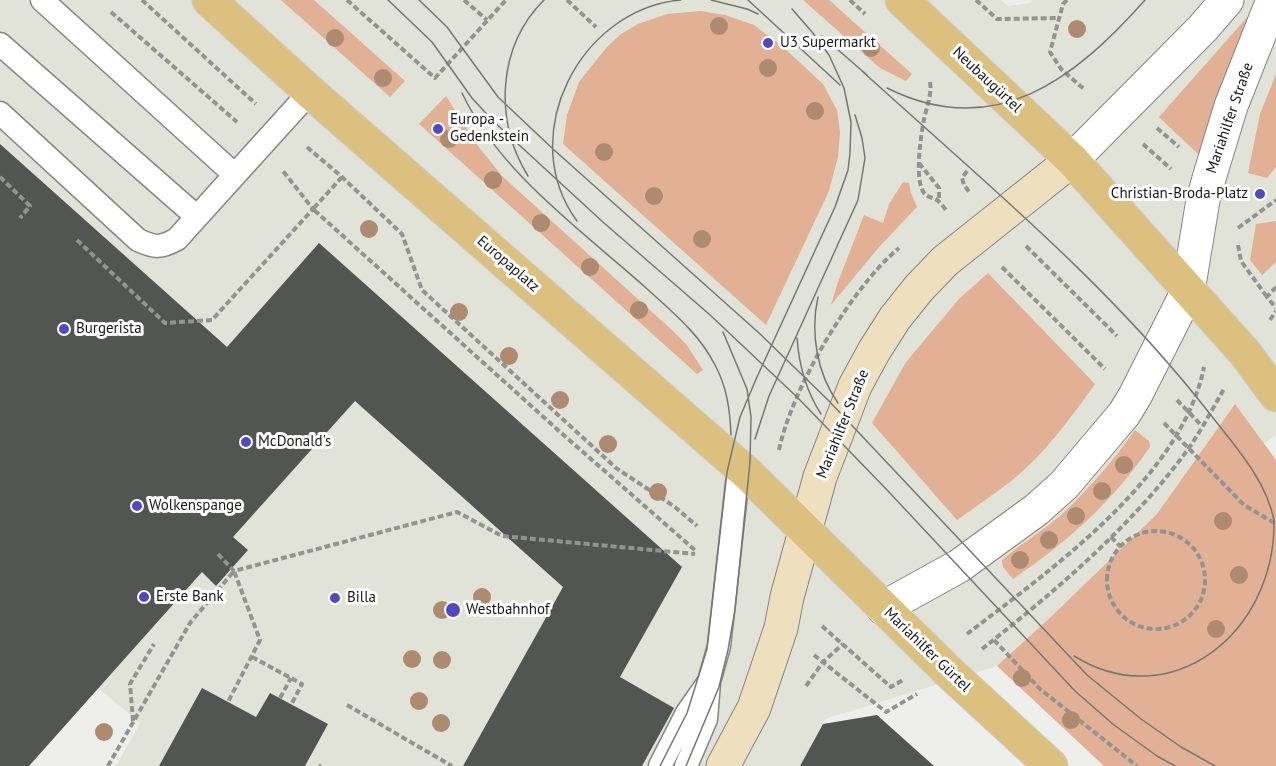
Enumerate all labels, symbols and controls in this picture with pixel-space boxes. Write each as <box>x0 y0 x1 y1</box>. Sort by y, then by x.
place label: U3 Supermarkt <box>780 34 876 52</box>
marker: U3 Supermarkt <box>761 36 775 50</box>
street label: Neubaugürtel <box>949 43 1025 117</box>
street label: Mariahilfer Straße <box>1203 60 1257 176</box>
place label: Europa - Gedenkstein <box>450 111 529 146</box>
marker: Europa - Gedenkstein <box>431 122 445 136</box>
place label: Christian-Broda-Platz <box>1111 185 1248 203</box>
marker: Christian-Broda-Platz <box>1253 187 1267 201</box>
street label: Europaplatz <box>473 232 543 296</box>
place label: Burgerista <box>76 320 142 338</box>
marker: Burgerista <box>57 322 71 336</box>
street label: Mariahilfer Straße <box>813 367 873 481</box>
place label: McDonald's <box>258 433 331 451</box>
marker: McDonald's <box>239 435 253 449</box>
place label: Wolkenspange <box>149 497 242 515</box>
marker: Wolkenspange <box>130 499 144 513</box>
place label: Erste Bank <box>156 588 224 606</box>
place label: Billa <box>347 589 376 607</box>
marker: Erste Bank <box>137 590 151 604</box>
marker: Billa <box>328 591 342 605</box>
marker: Westbahnhof <box>444 601 462 619</box>
place label: Westbahnhof <box>466 601 550 619</box>
street label: Mariahilfer Gürtel <box>880 604 974 696</box>

